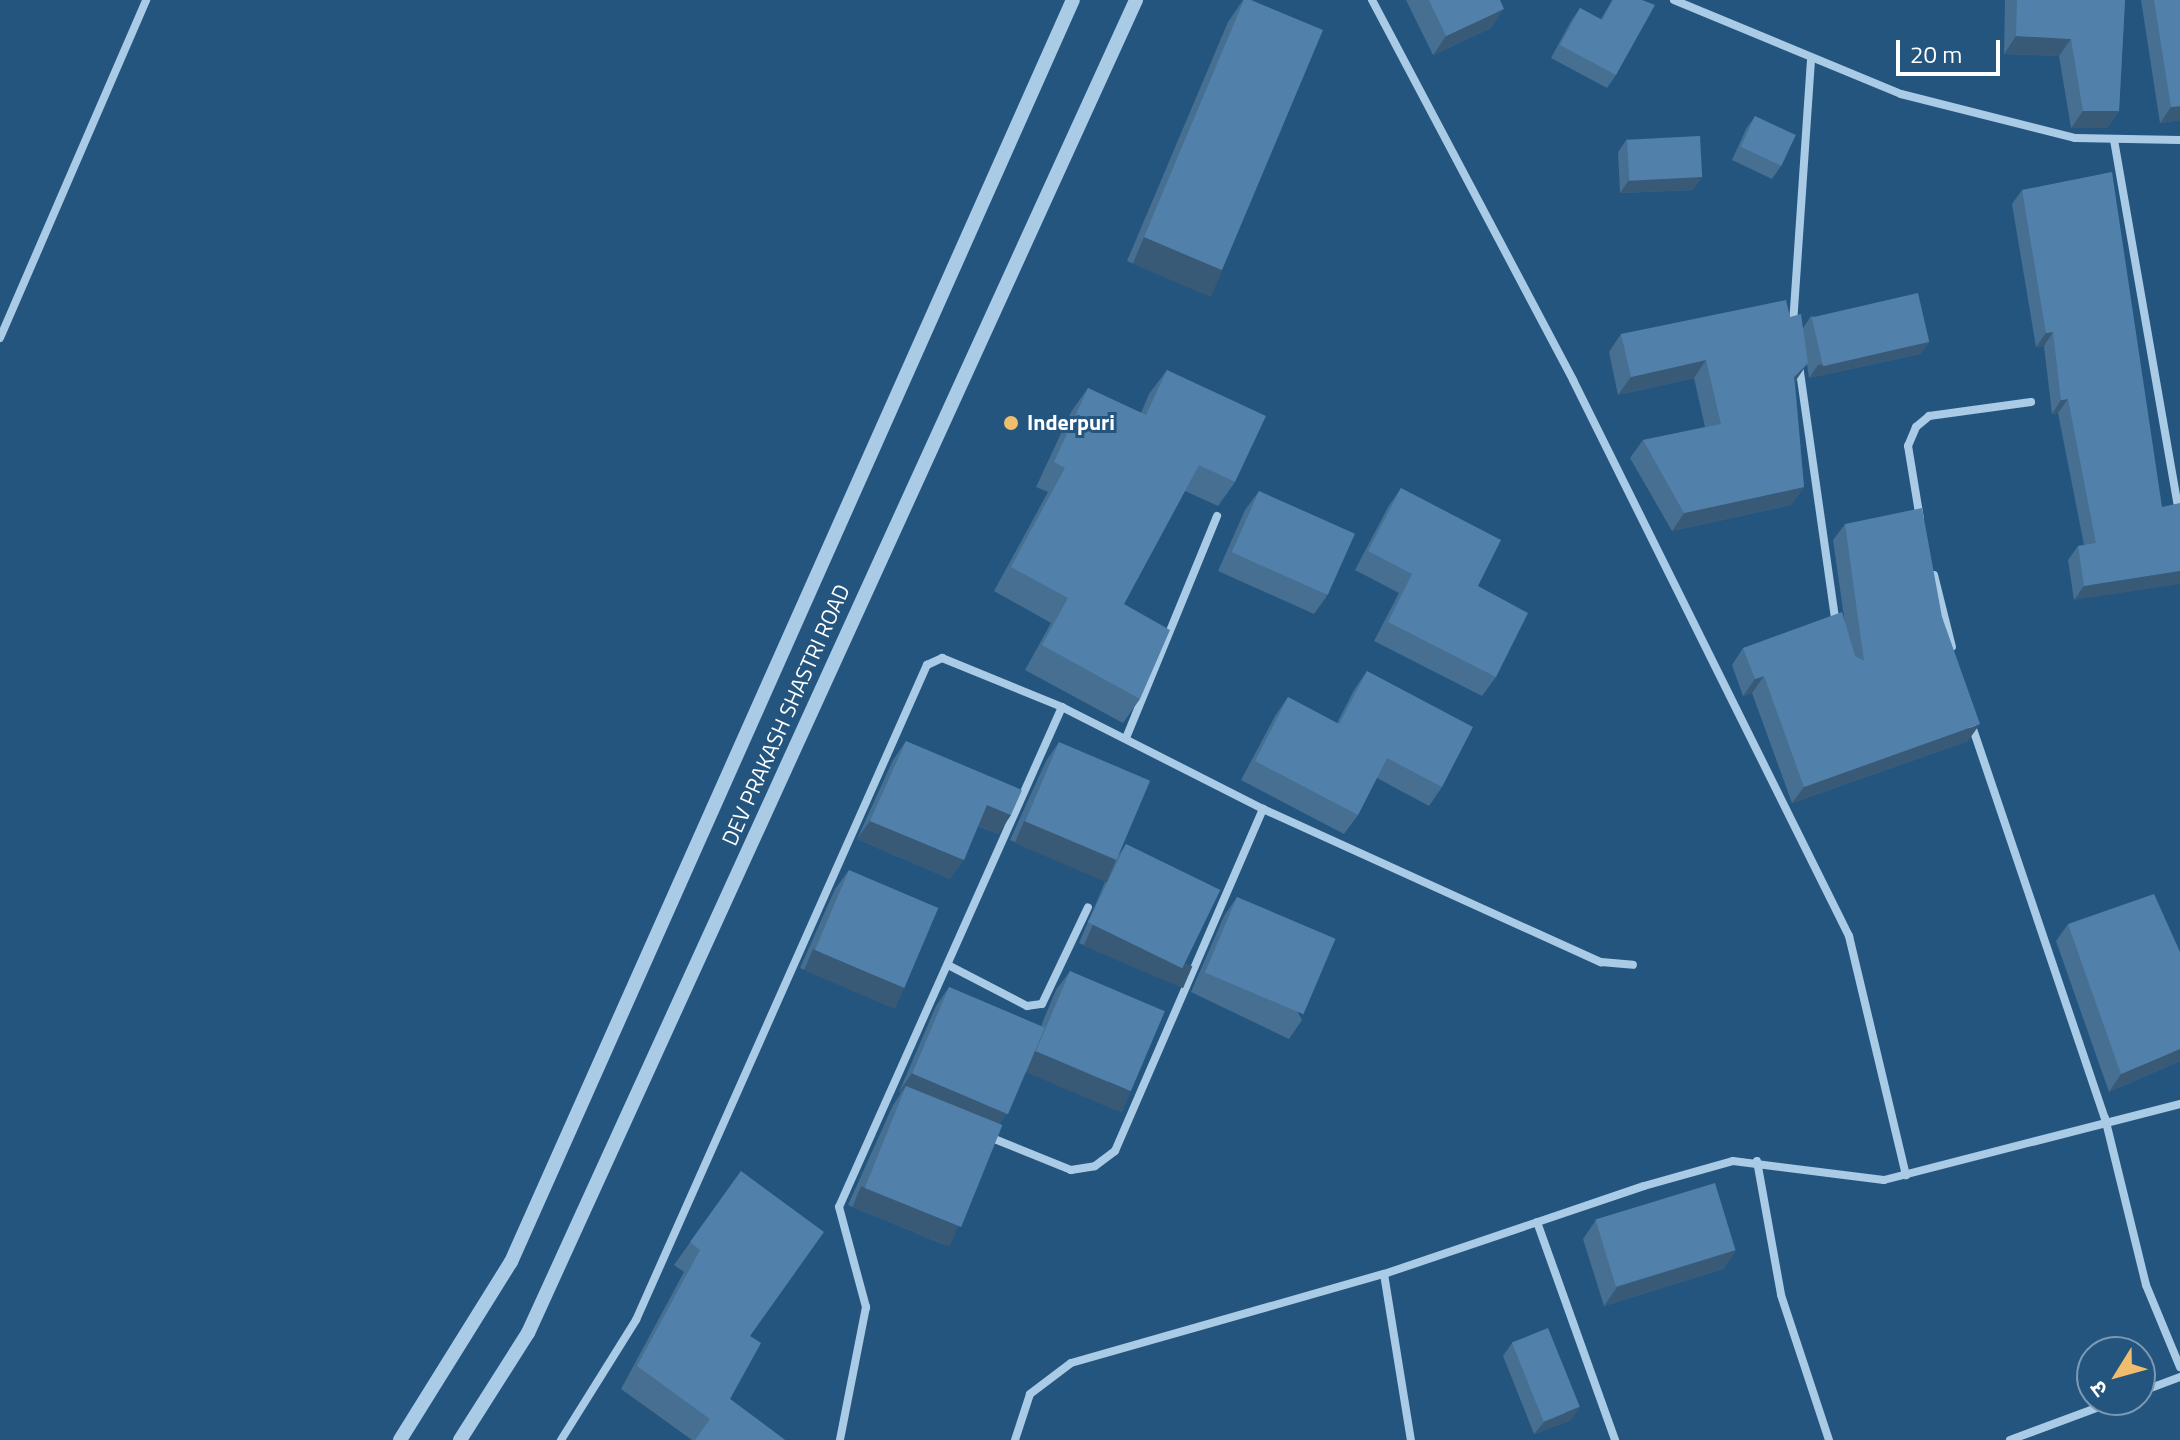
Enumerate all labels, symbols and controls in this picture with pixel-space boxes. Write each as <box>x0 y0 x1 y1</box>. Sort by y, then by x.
scale bar <box>1900 24 2004 74</box>
text: 20 m <box>1910 36 1962 72</box>
place label: Inderpuri <box>1027 410 1115 436</box>
marker: Inderpuri <box>1002 414 1020 432</box>
street label: DEV PRAKASH SHASTRI ROAD <box>716 580 856 850</box>
north arrow <box>2076 1336 2156 1416</box>
text: उ <box>2081 1374 2116 1405</box>

